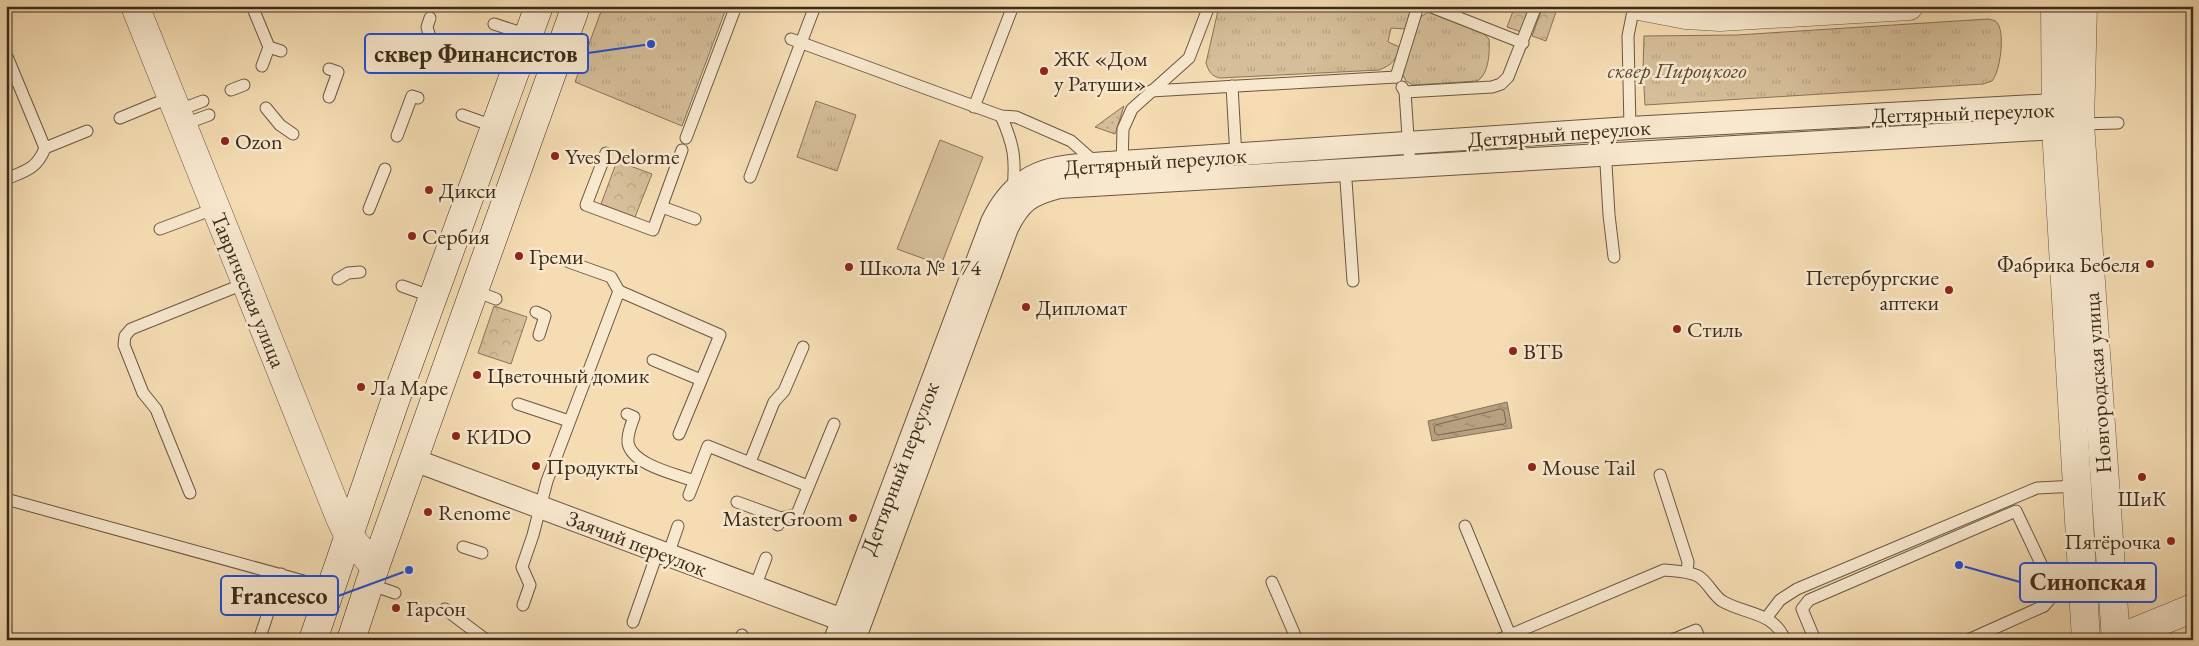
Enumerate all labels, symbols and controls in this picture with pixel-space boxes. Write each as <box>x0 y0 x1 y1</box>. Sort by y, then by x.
callout: сквер Финансистов <box>365 34 588 73</box>
text: сквер Финансистов <box>374 38 578 69</box>
place label: ЖК «Дом у Ратуши» <box>1053 44 1148 98</box>
park label: сквер Пироцкого <box>1607 56 1747 85</box>
marker: ЖК «Дом у Ратуши» <box>1038 65 1050 77</box>
street label: Дегтярный переулок <box>1871 95 2056 130</box>
street label: Дегтярный переулок <box>1467 113 1652 154</box>
place label: Ozon <box>235 127 283 156</box>
marker: Ozon <box>219 135 231 147</box>
street label: Дегтярный переулок <box>1063 141 1248 182</box>
place label: Yves Delorme <box>565 142 680 171</box>
marker: Yves Delorme <box>549 150 561 162</box>
place label: Дикси <box>439 176 497 205</box>
marker: Дикси <box>423 184 435 196</box>
street label: Таврическая улица <box>204 208 293 372</box>
place label: Сербия <box>422 222 490 251</box>
marker: Сербия <box>406 230 418 242</box>
place label: Греми <box>529 242 584 271</box>
marker: Греми <box>513 250 525 262</box>
place label: Фабрика Бебеля <box>1997 250 2140 279</box>
place label: Школа № 174 <box>859 253 982 282</box>
marker: Фабрика Бебеля <box>2144 258 2156 270</box>
marker: Школа № 174 <box>843 261 855 273</box>
place label: Петербургские аптеки <box>1805 263 1939 317</box>
marker: Петербургские аптеки <box>1943 284 1955 296</box>
street label: Новгородская улица <box>2077 291 2118 475</box>
place label: Дипломат <box>1036 293 1127 322</box>
marker: Дипломат <box>1020 301 1032 313</box>
place label: Стиль <box>1687 315 1743 344</box>
marker: Стиль <box>1671 323 1683 335</box>
place label: ВТБ <box>1523 337 1563 366</box>
marker: ВТБ <box>1507 345 1519 357</box>
place label: Цветочный домик <box>487 361 650 390</box>
marker: Цветочный домик <box>471 369 483 381</box>
place label: Ла Маре <box>371 373 448 402</box>
street label: Дегтярный переулок <box>853 377 946 559</box>
marker: Ла Маре <box>355 381 367 393</box>
place label: КИDO <box>466 422 532 451</box>
marker: КИDO <box>450 430 462 442</box>
place label: Продукты <box>546 452 639 481</box>
place label: Mouse Tail <box>1542 453 1636 482</box>
marker: Продукты <box>530 460 542 472</box>
marker: Mouse Tail <box>1526 461 1538 473</box>
marker: ШиК <box>2136 471 2148 483</box>
place label: ШиК <box>2118 484 2167 513</box>
place label: Renome <box>438 498 511 527</box>
street label: Заячий переулок <box>563 503 712 584</box>
place label: MasterGroom <box>723 504 843 533</box>
marker: Renome <box>422 506 434 518</box>
marker: MasterGroom <box>847 512 859 524</box>
place label: Пятёрочка <box>2064 527 2161 556</box>
marker: Пятёрочка <box>2165 535 2177 547</box>
callout: Синопская <box>2020 563 2156 602</box>
text: Синопская <box>2030 566 2146 597</box>
callout: Francesco <box>221 576 338 615</box>
text: Francesco <box>230 580 328 611</box>
place label: Гарсон <box>406 594 466 623</box>
marker: Гарсон <box>390 602 402 614</box>

